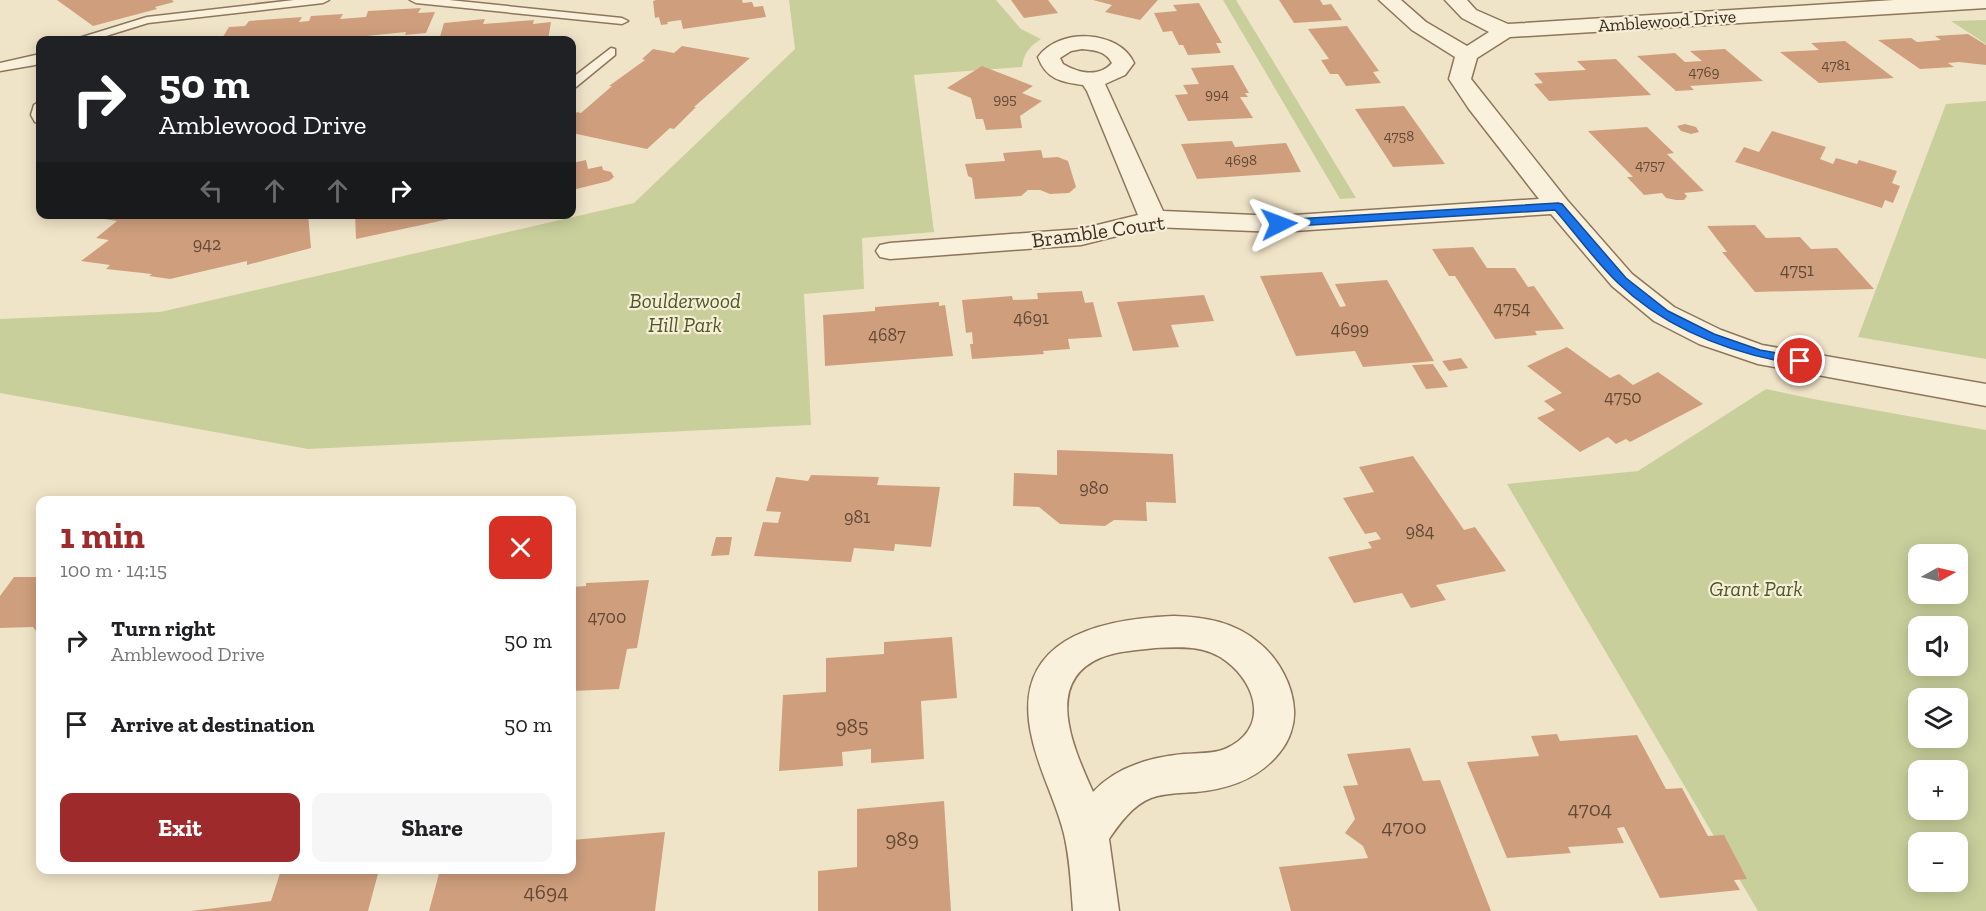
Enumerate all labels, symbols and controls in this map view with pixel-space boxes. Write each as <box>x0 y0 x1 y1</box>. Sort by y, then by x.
street label: Amblewood Drive <box>1597 5 1737 37</box>
house number: 4781 <box>1822 56 1851 74</box>
text: 50 m <box>159 58 250 109</box>
icon: right <box>60 60 138 138</box>
house number: 4769 <box>1689 63 1719 81</box>
house number: 994 <box>1205 85 1229 103</box>
house number: 995 <box>993 90 1017 108</box>
text: Amblewood Drive <box>159 109 366 141</box>
house number: 4758 <box>1384 127 1414 145</box>
house number: 4698 <box>1225 151 1257 169</box>
house number: 4757 <box>1635 156 1665 174</box>
icon: left <box>195 174 228 207</box>
icon: ahead <box>258 174 291 207</box>
icon: ahead <box>321 174 354 207</box>
icon: right <box>384 174 417 207</box>
position arrow <box>1247 192 1311 256</box>
street label: Bramble Court <box>1030 209 1166 253</box>
house number: 942 <box>193 233 221 255</box>
house number: 4751 <box>1780 259 1814 281</box>
park label: Boulderwood Hill Park <box>629 288 741 337</box>
house number: 4754 <box>1494 297 1531 319</box>
house number: 4691 <box>1013 307 1049 329</box>
house number: 4699 <box>1331 318 1369 340</box>
house number: 4687 <box>868 324 906 346</box>
pin <box>1774 335 1825 386</box>
icon: arrive <box>1783 344 1816 377</box>
house number: 4750 <box>1604 386 1642 408</box>
house number: 980 <box>1079 477 1109 499</box>
house number: 981 <box>844 506 870 528</box>
text: 1 min <box>60 514 145 557</box>
button: close <box>489 516 552 579</box>
house number: 984 <box>1406 520 1435 542</box>
north arrow <box>1908 544 1968 604</box>
map controls <box>1908 544 1968 892</box>
text: 100 m · 14:15 <box>60 558 167 582</box>
park label: Grant Park <box>1709 576 1803 601</box>
house number: 4700 <box>588 606 626 628</box>
text: Turn right <box>111 615 215 642</box>
button: sound <box>1908 616 1968 676</box>
icon: right <box>60 624 93 657</box>
text: 50 m <box>504 627 552 654</box>
text: Amblewood Drive <box>111 642 265 666</box>
button: layers <box>1908 688 1968 748</box>
icon: arrive <box>60 708 93 741</box>
text: Arrive at destination <box>111 711 314 738</box>
text: 50 m <box>504 711 552 738</box>
house number: 985 <box>835 713 869 738</box>
button: + <box>1908 760 1968 820</box>
button: Exit <box>60 793 300 862</box>
button: Share <box>312 793 552 862</box>
house number: 4704 <box>1568 796 1612 821</box>
house number: 4700 <box>1381 814 1427 839</box>
house number: 989 <box>885 826 919 851</box>
button: − <box>1908 832 1968 892</box>
house number: 4694 <box>524 879 568 904</box>

